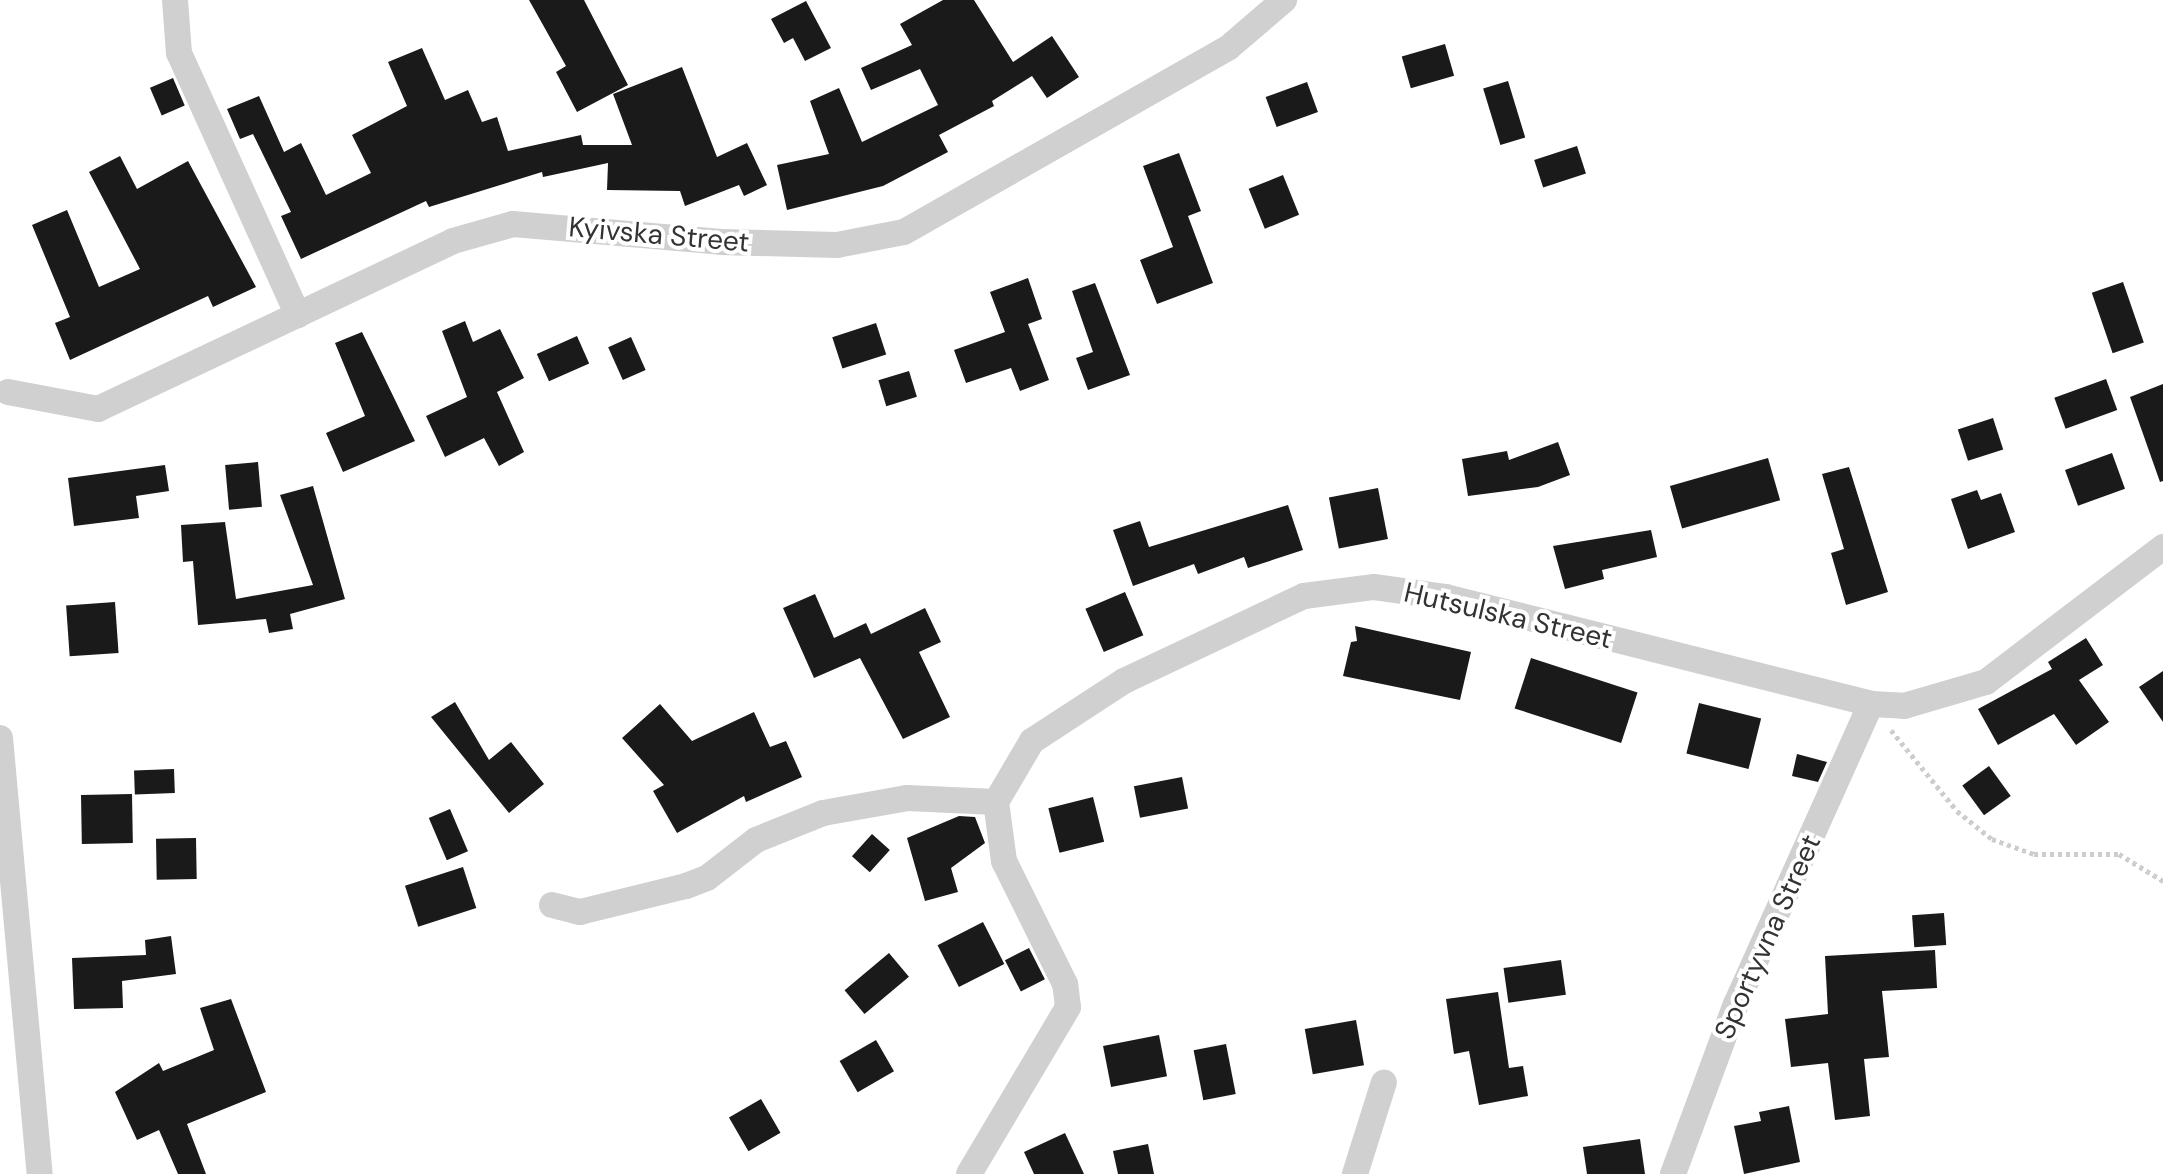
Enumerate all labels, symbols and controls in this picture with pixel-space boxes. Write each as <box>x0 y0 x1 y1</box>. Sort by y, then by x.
street label: Kyivska Street <box>567 210 751 260</box>
street label: Hutsulska Street <box>1401 576 1615 656</box>
street label: Sportyvna Street <box>1708 830 1828 1044</box>

